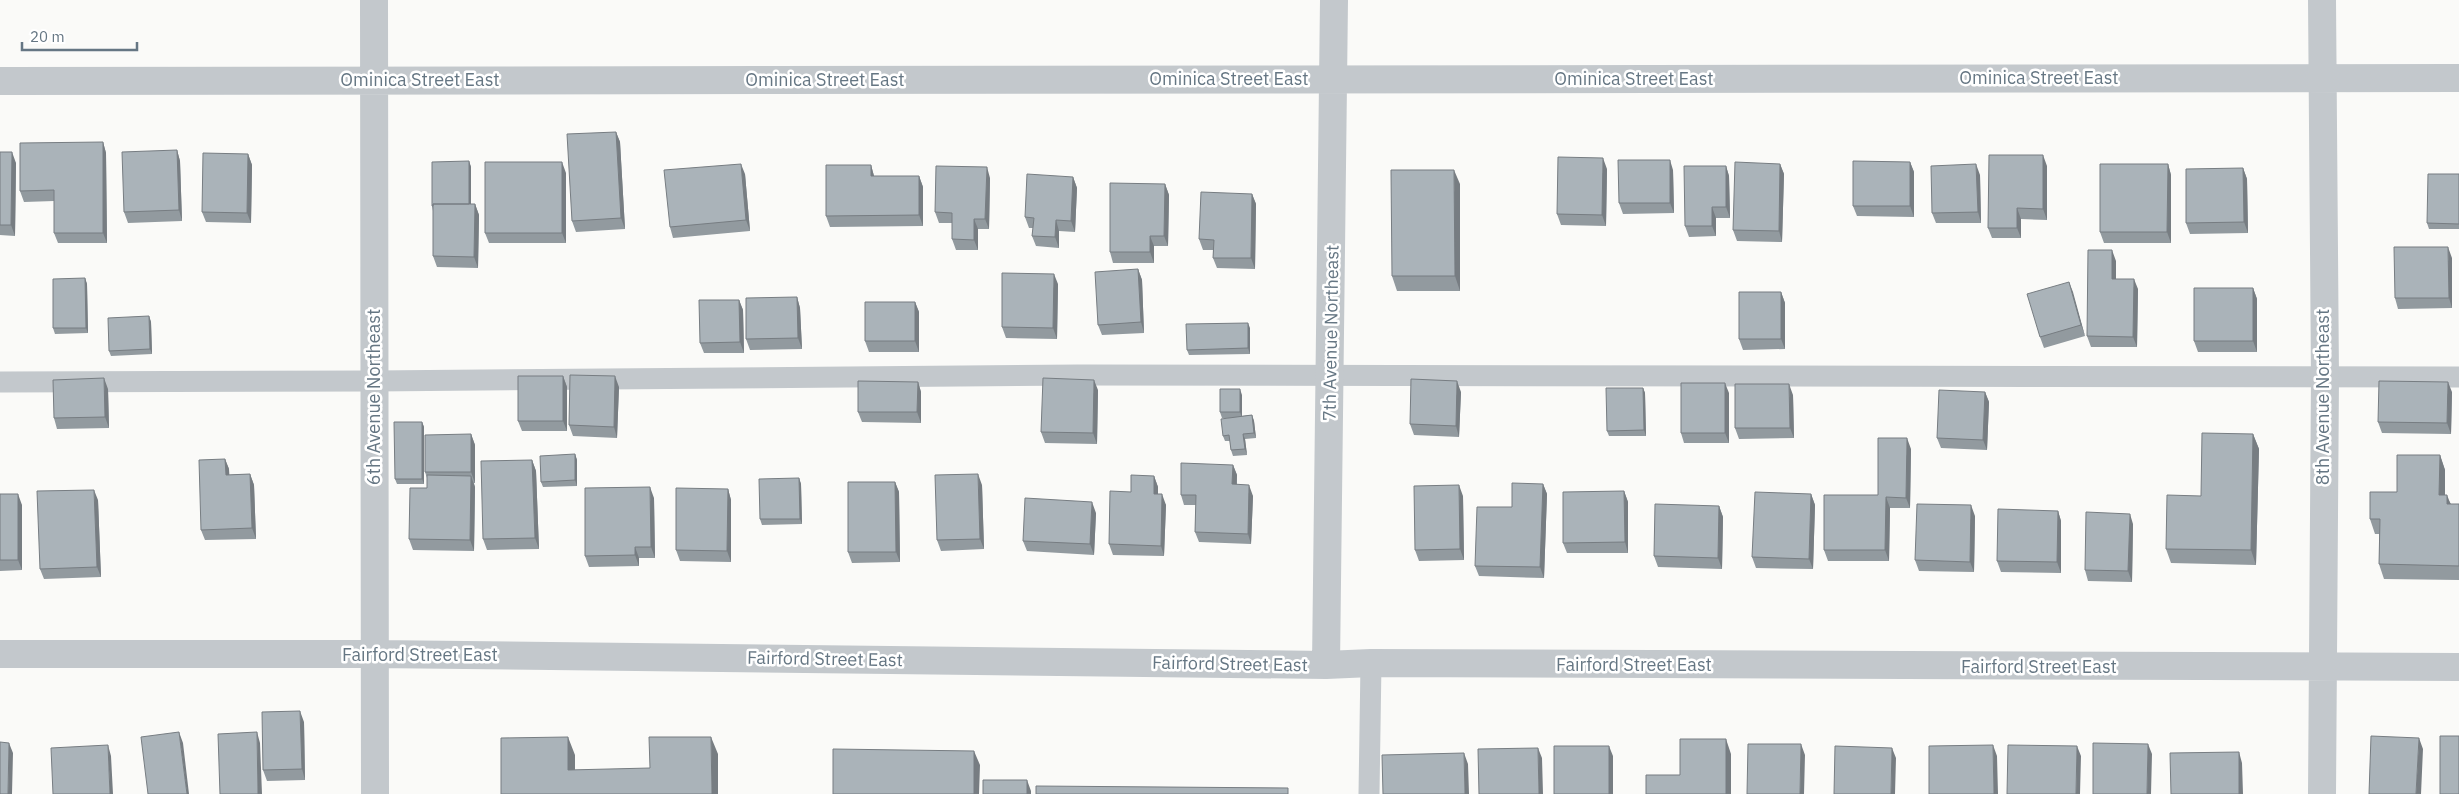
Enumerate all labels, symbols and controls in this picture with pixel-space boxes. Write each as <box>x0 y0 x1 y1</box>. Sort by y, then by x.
scale bar <box>22 20 138 52</box>
text: 20 m <box>30 27 65 46</box>
street label: Ominica Street East <box>1959 66 2119 89</box>
street label: Ominica Street East <box>1149 67 1309 90</box>
street label: Ominica Street East <box>1554 67 1714 90</box>
street label: Ominica Street East <box>340 68 500 91</box>
street label: Ominica Street East <box>745 68 905 91</box>
street label: 7th Avenue Northeast <box>1317 245 1344 421</box>
street label: 6th Avenue Northeast <box>362 309 385 485</box>
street label: 8th Avenue Northeast <box>2311 309 2334 485</box>
street label: Fairford Street East <box>342 643 498 666</box>
street label: Fairford Street East <box>747 646 903 671</box>
street label: Fairford Street East <box>1152 651 1308 676</box>
street label: Fairford Street East <box>1556 653 1712 676</box>
street label: Fairford Street East <box>1961 655 2117 678</box>

